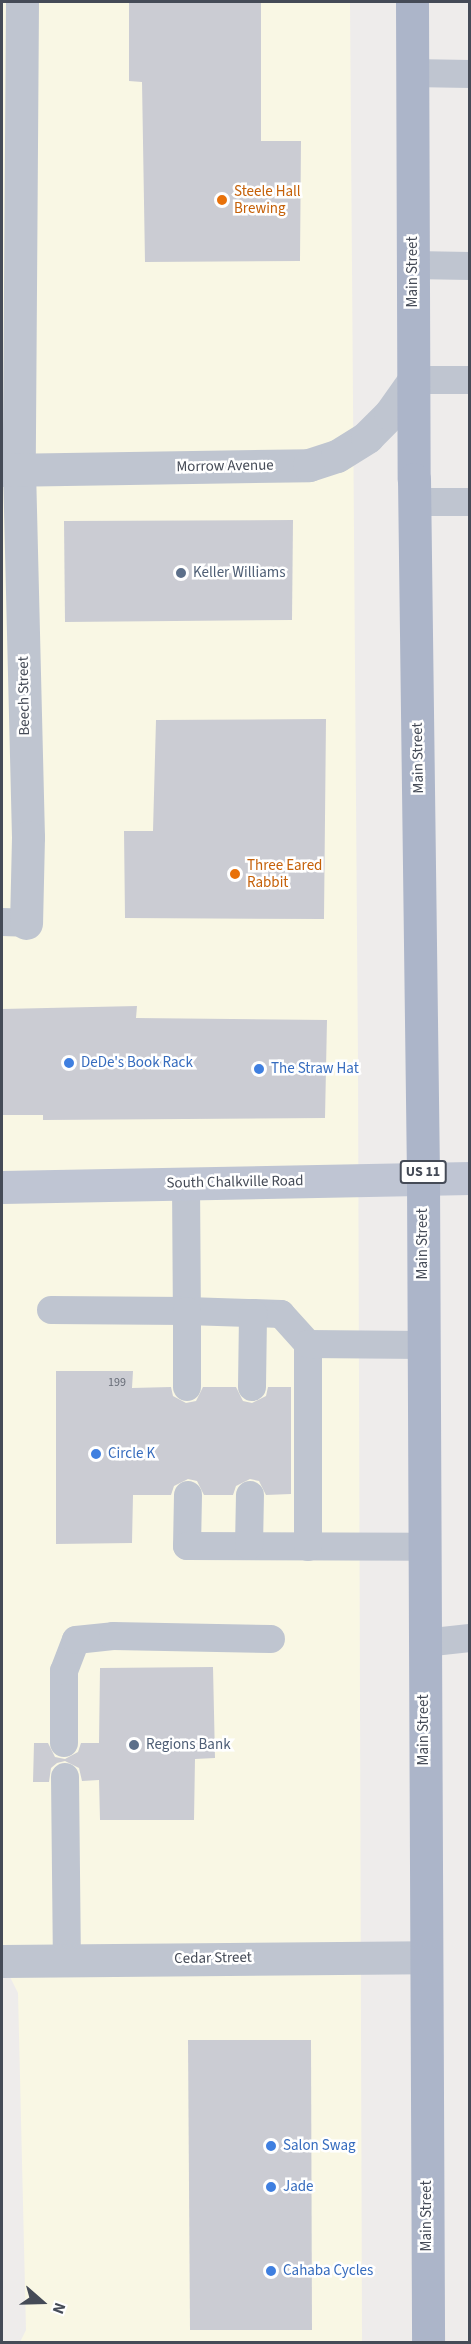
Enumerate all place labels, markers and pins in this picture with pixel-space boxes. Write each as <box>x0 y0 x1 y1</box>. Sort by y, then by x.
place label: Steele Hall Brewing <box>234 182 301 217</box>
marker: Steele Hall Brewing <box>215 193 229 207</box>
place label: Keller Williams <box>193 564 285 582</box>
marker: Keller Williams <box>174 566 188 580</box>
place label: Three Eared Rabbit <box>247 856 322 891</box>
marker: Three Eared Rabbit <box>228 867 242 881</box>
place label: DeDe's Book Rack <box>81 1054 193 1072</box>
marker: DeDe's Book Rack <box>62 1056 76 1070</box>
place label: The Straw Hat <box>271 1060 359 1078</box>
marker: The Straw Hat <box>252 1062 266 1076</box>
place label: Circle K <box>108 1445 155 1463</box>
marker: Circle K <box>89 1447 103 1461</box>
place label: Regions Bank <box>146 1736 231 1754</box>
marker: Regions Bank <box>127 1738 141 1752</box>
place label: Salon Swag <box>283 2137 355 2155</box>
marker: Salon Swag <box>264 2139 278 2153</box>
place label: Jade <box>283 2178 314 2196</box>
marker: Jade <box>264 2180 278 2194</box>
place label: Cahaba Cycles <box>283 2262 373 2280</box>
marker: Cahaba Cycles <box>264 2264 278 2278</box>

